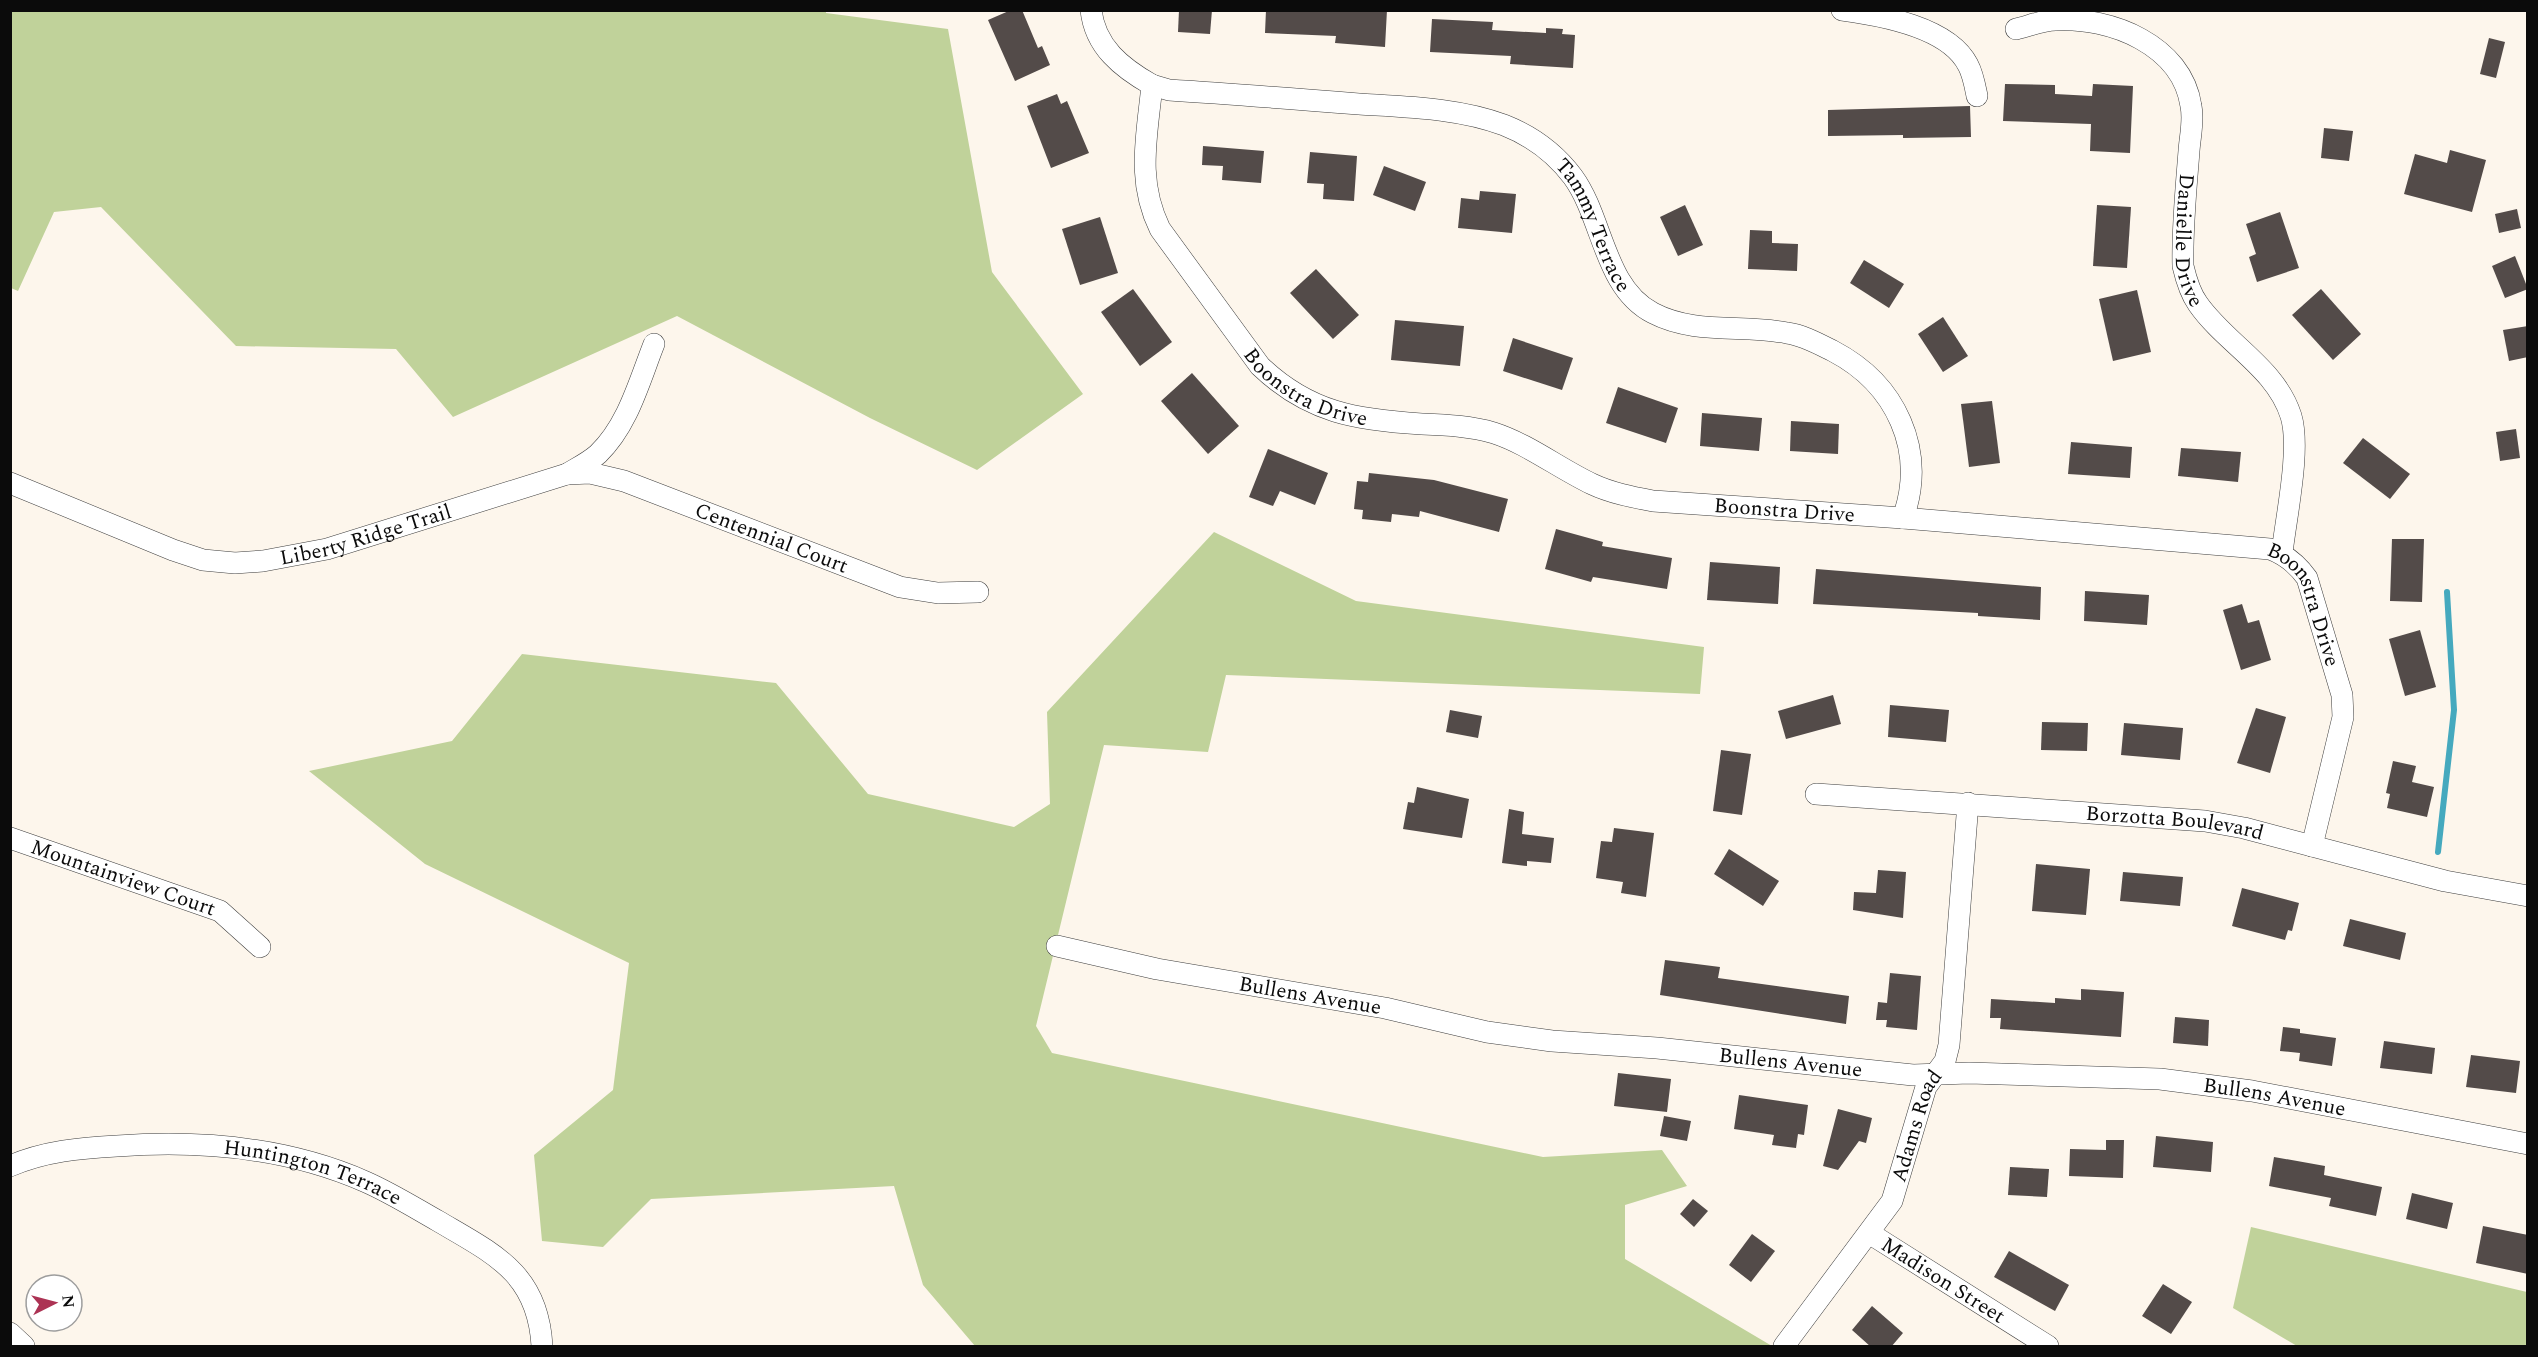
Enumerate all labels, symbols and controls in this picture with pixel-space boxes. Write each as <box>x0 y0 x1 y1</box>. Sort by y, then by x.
street label: Tammy Terrace <box>1547 151 1638 299</box>
street label: Danielle Drive <box>2166 172 2211 314</box>
street label: Boonstra Drive <box>1235 341 1370 435</box>
street label: Boonstra Drive <box>1713 490 1856 532</box>
street label: Centennial Court <box>690 495 853 583</box>
street label: Liberty Ridge Trail <box>277 496 456 575</box>
street label: Boonstra Drive <box>2262 534 2348 671</box>
street label: Borzotta Boulevard <box>2084 798 2267 850</box>
street label: Mountainview Court <box>26 831 220 925</box>
street label: Bullens Avenue <box>1236 968 1384 1024</box>
street label: Bullens Avenue <box>1717 1040 1864 1087</box>
street label: Adams Road <box>1884 1063 1951 1186</box>
street label: Bullens Avenue <box>2201 1070 2348 1126</box>
street label: Huntington Terrace <box>222 1132 407 1214</box>
street label: Madison Street <box>1874 1229 2011 1332</box>
north arrow <box>24 1273 84 1333</box>
text: N <box>55 1294 81 1309</box>

